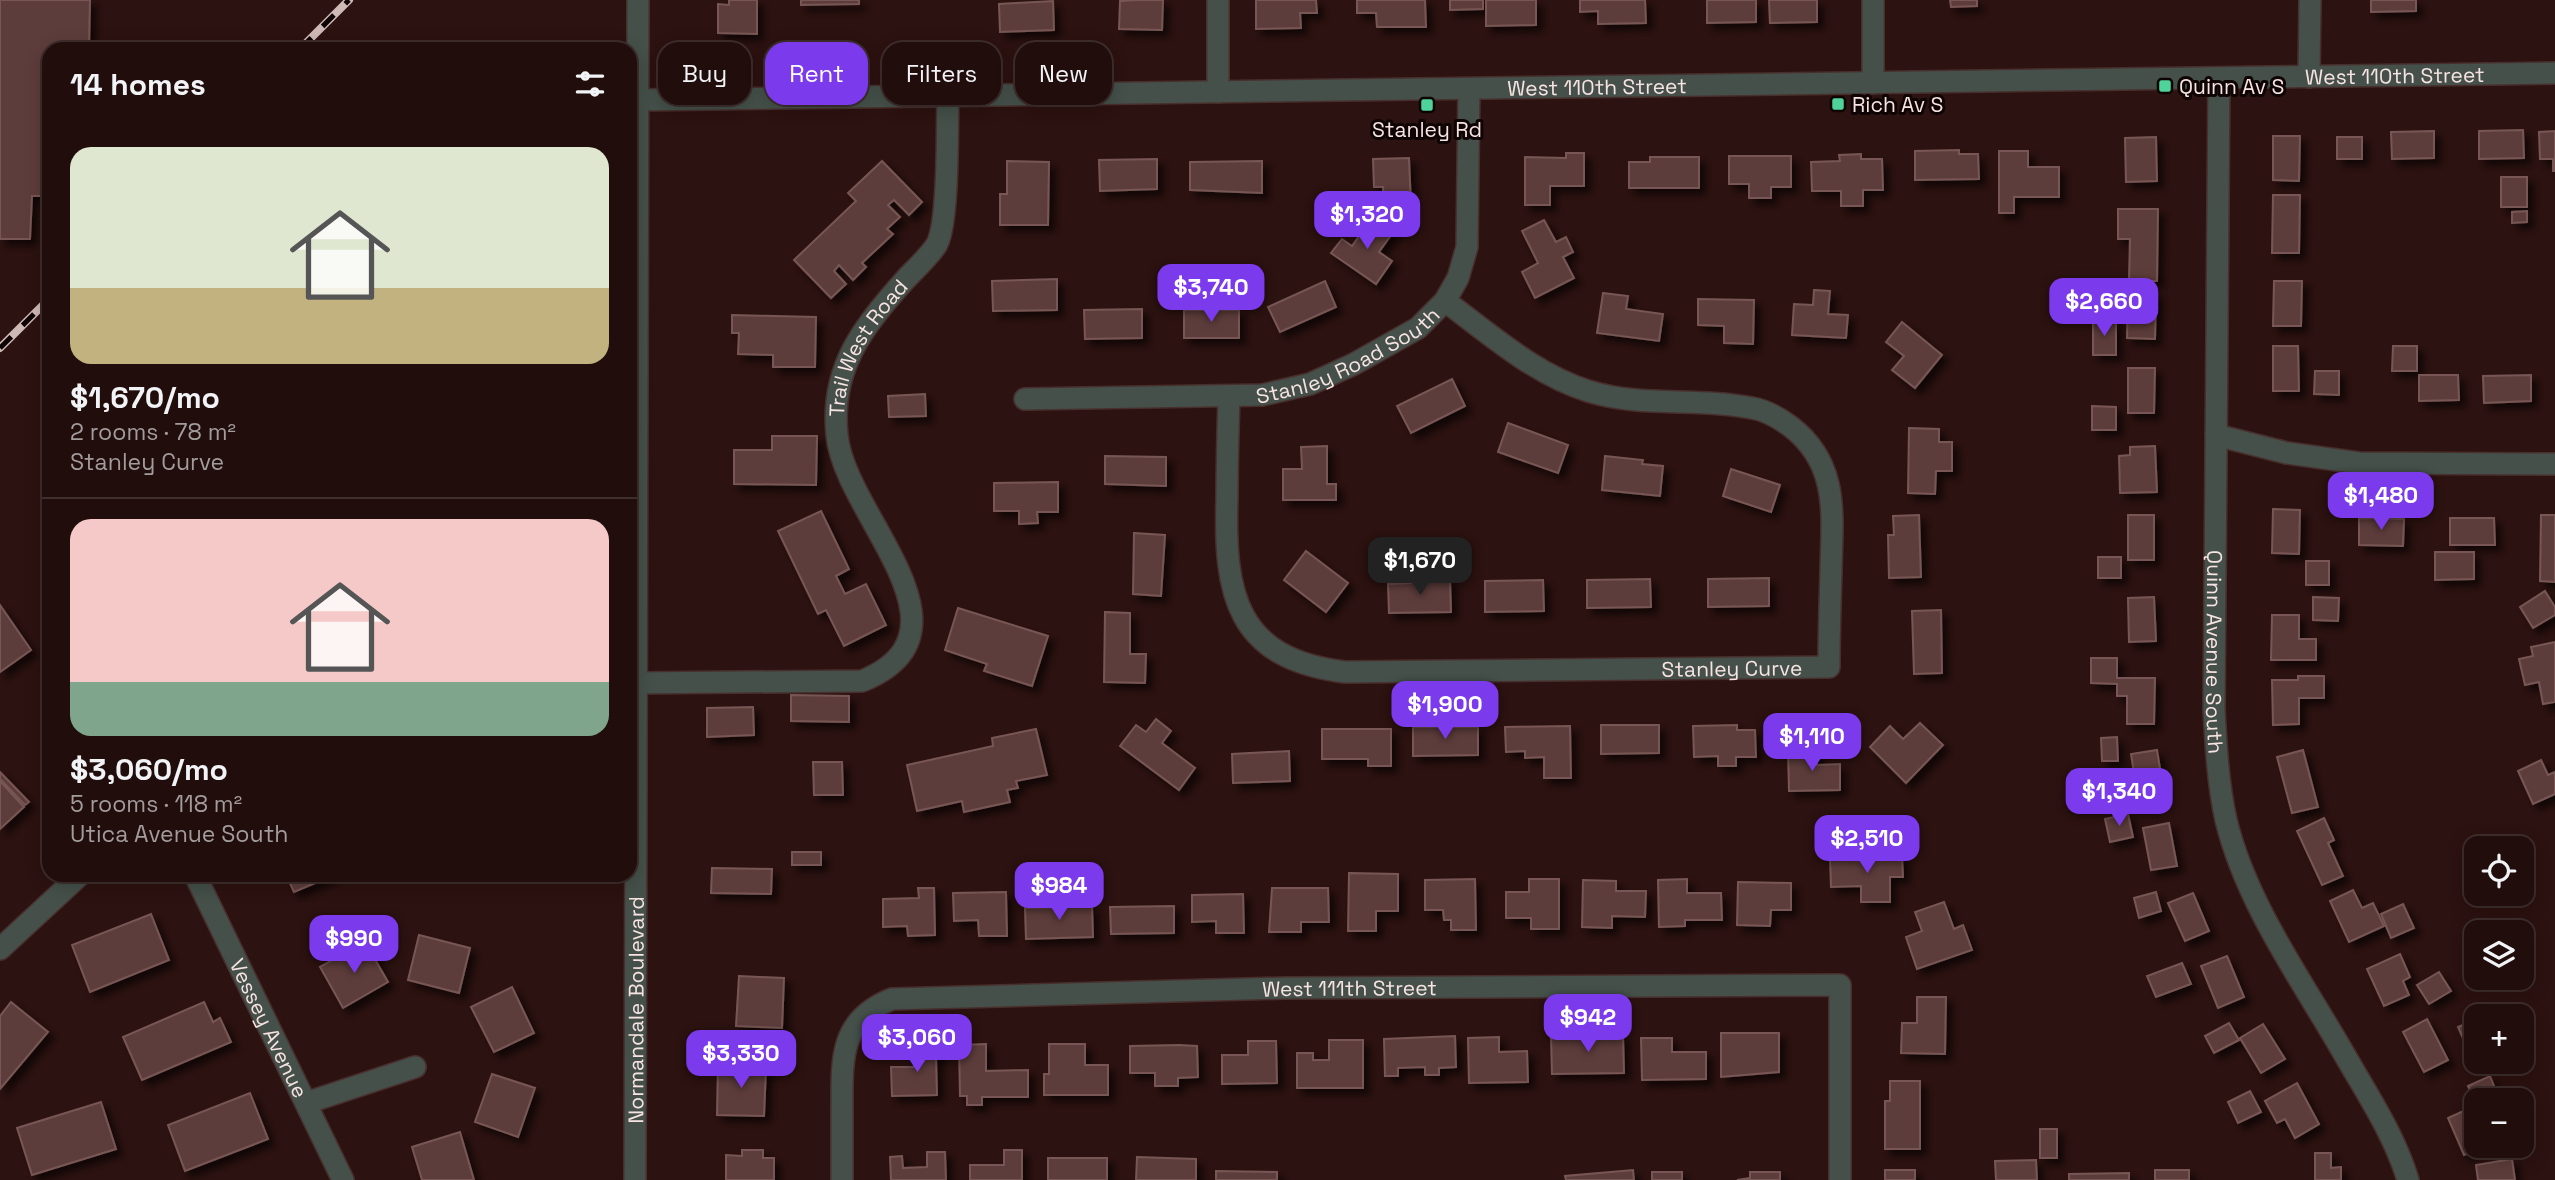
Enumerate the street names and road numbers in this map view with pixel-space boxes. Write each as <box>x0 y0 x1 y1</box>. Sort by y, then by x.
street label: West 110th Street <box>2305 60 2485 90</box>
street label: West 110th Street <box>1507 72 1687 101</box>
street label: Trail West Road <box>822 273 913 417</box>
street label: Stanley Road South <box>1253 301 1445 409</box>
street label: Quinn Avenue South <box>2200 550 2230 755</box>
street label: Stanley Curve <box>1661 654 1803 682</box>
street label: Normandale Boulevard <box>622 896 649 1124</box>
street label: Vessey Avenue <box>224 954 314 1102</box>
street label: West 111th Street <box>1262 974 1437 1002</box>

